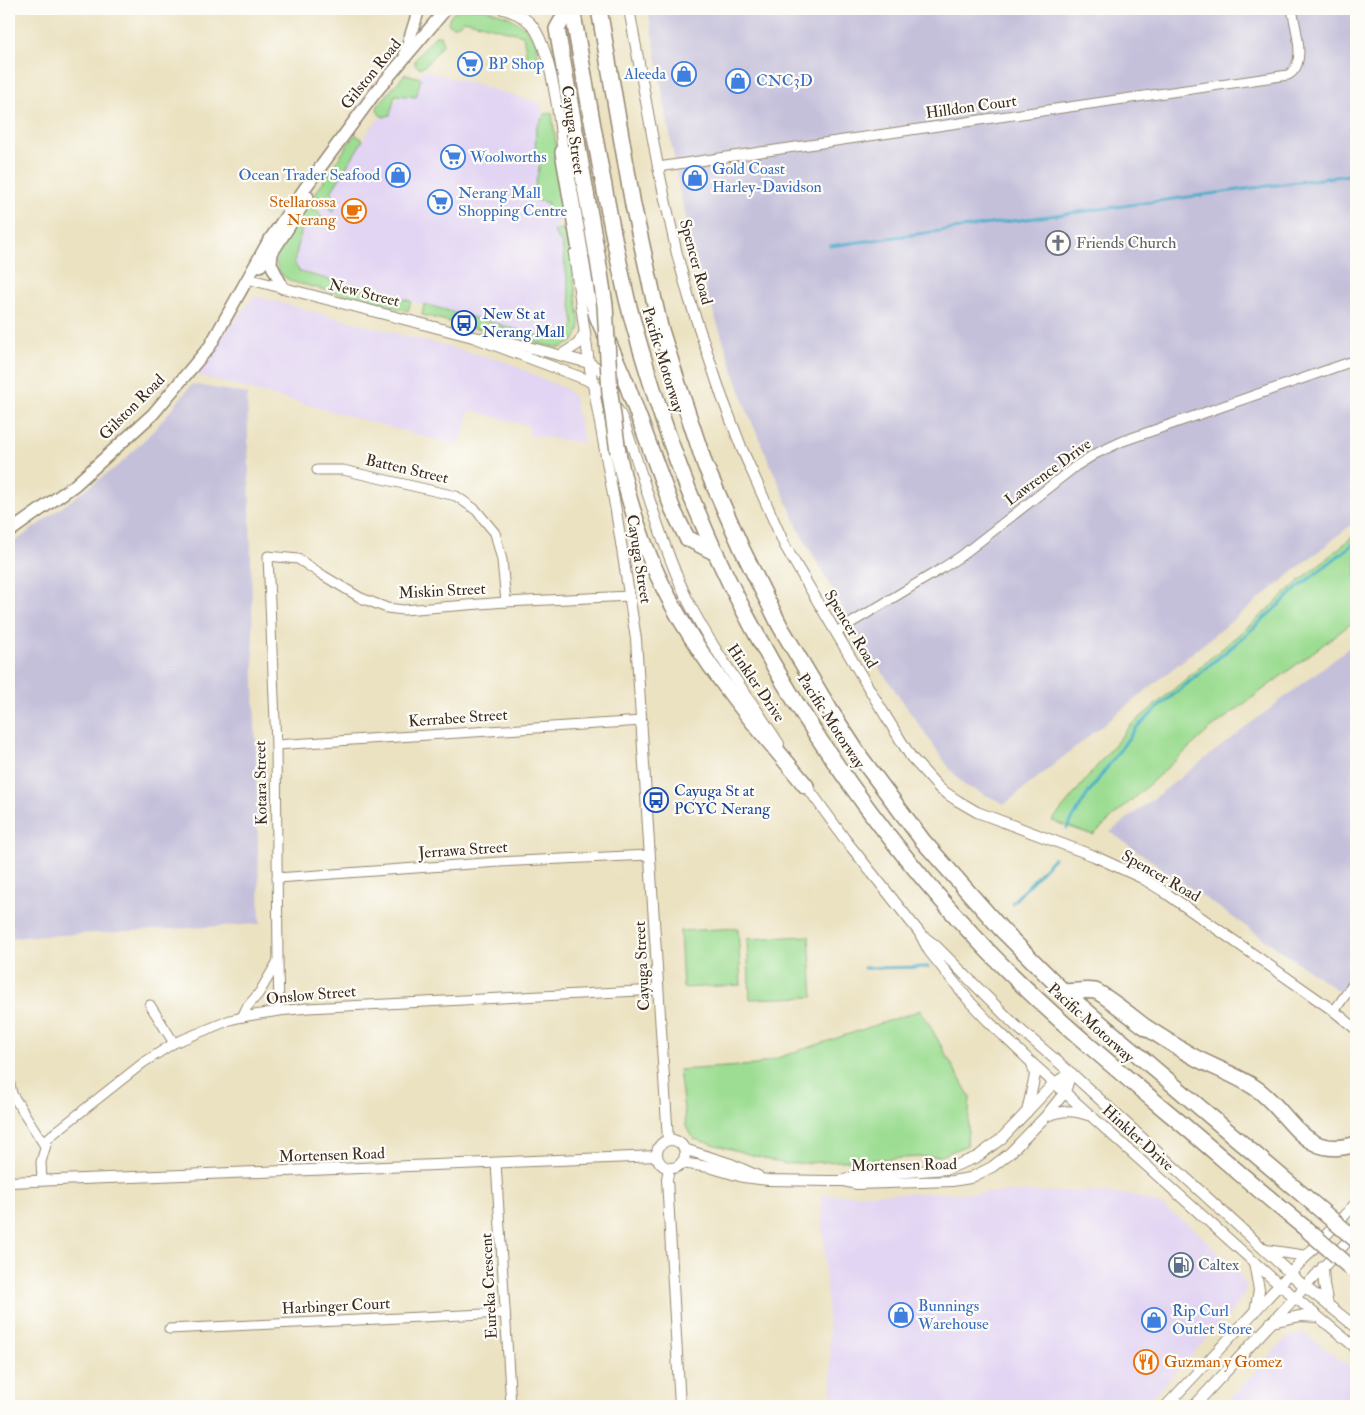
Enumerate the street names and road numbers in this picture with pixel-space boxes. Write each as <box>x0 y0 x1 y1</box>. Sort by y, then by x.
street label: Gilston Road <box>336 35 406 113</box>
street label: Cayuga Street <box>557 84 589 176</box>
street label: Hilldon Court <box>924 91 1018 123</box>
street label: Spencer Road <box>674 217 717 307</box>
street label: New Street <box>326 275 402 311</box>
street label: Pacific Motorway <box>637 305 689 416</box>
street label: Gilston Road <box>95 370 169 444</box>
street label: Lawrence Drive <box>1001 434 1095 510</box>
street label: Batten Street <box>364 450 450 488</box>
street label: Cayuga Street <box>622 513 656 605</box>
street label: Miskin Street <box>398 579 486 603</box>
street label: Spencer Road <box>819 586 882 672</box>
street label: Hinkler Drive <box>723 640 790 726</box>
street label: Pacific Motorway <box>793 669 870 773</box>
street label: Kerrabee Street <box>408 705 508 731</box>
street label: Kotara Street <box>250 740 272 826</box>
street label: Jerrawa Street <box>417 837 508 864</box>
street label: Spencer Road <box>1117 845 1204 908</box>
street label: Cayuga Street <box>630 921 654 1011</box>
street label: Pacific Motorway <box>1043 979 1139 1068</box>
street label: Onslow Street <box>265 981 357 1009</box>
street label: Hinkler Drive <box>1098 1100 1178 1176</box>
street label: Mortensen Road <box>279 1143 386 1167</box>
street label: Mortensen Road <box>851 1154 957 1176</box>
street label: Eureka Crescent <box>476 1233 502 1339</box>
street label: Harbinger Court <box>281 1293 391 1319</box>

